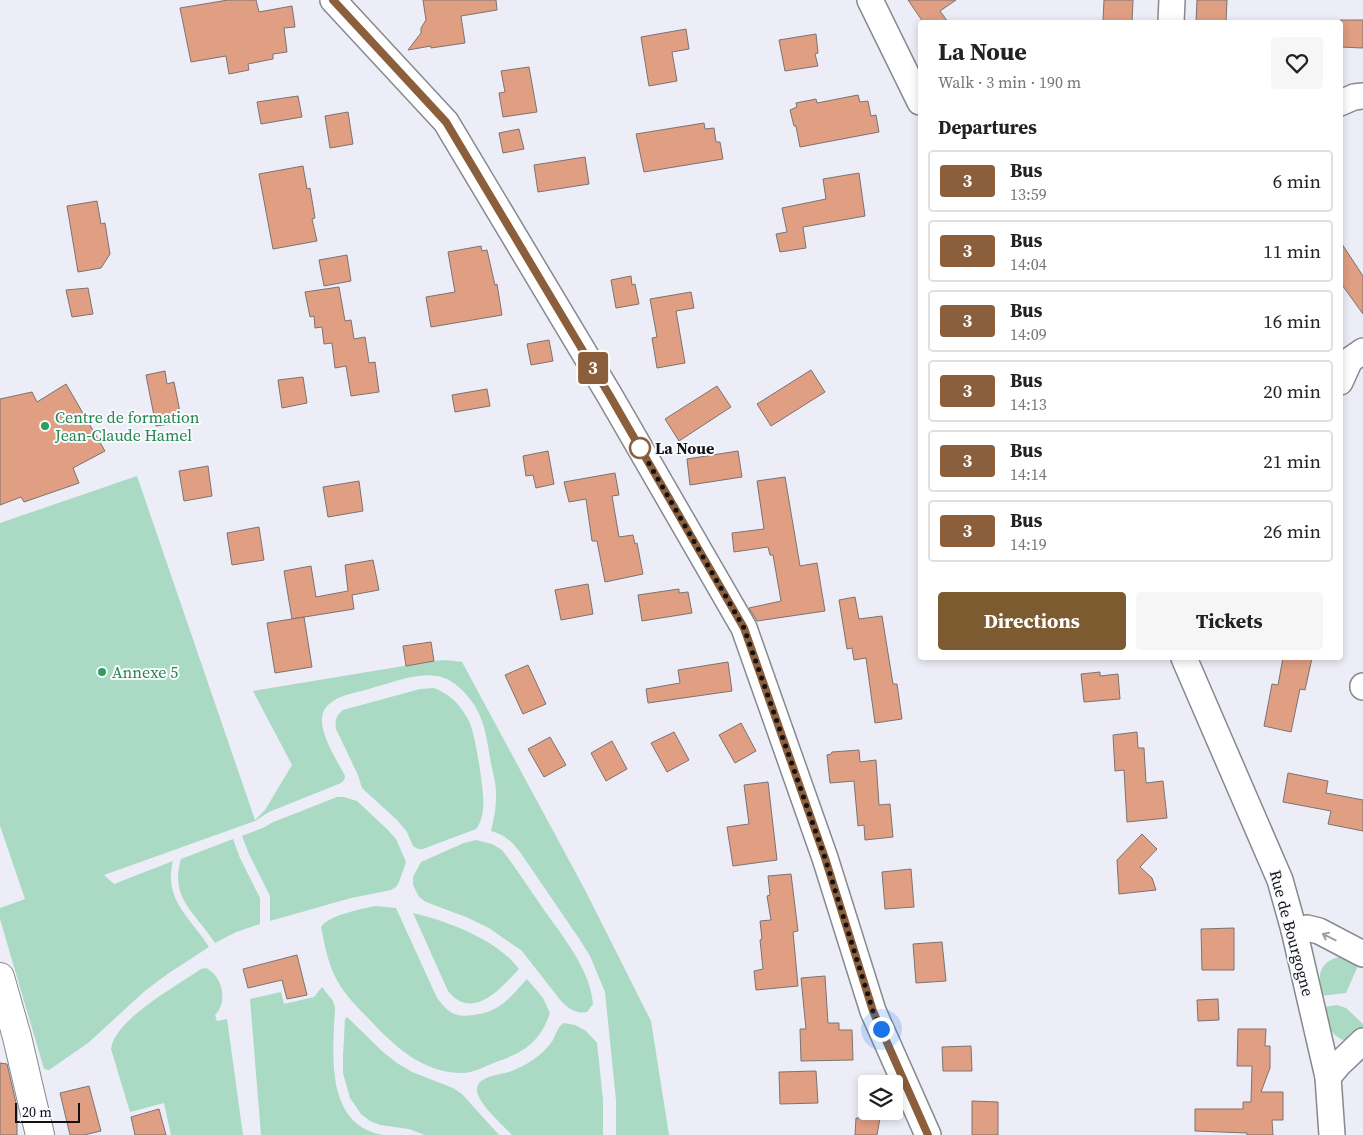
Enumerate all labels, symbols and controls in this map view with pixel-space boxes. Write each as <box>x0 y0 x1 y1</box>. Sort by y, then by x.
text: La Noue <box>938 35 1027 68</box>
button: heart <box>1271 37 1323 89</box>
text: Walk · 3 min · 190 m <box>938 71 1081 93</box>
text: Departures <box>938 114 1037 140</box>
text: Bus <box>1010 157 1042 183</box>
text: 3 <box>963 168 972 193</box>
text: 6 min <box>1273 168 1321 194</box>
text: 13:59 <box>1010 183 1047 205</box>
text: Bus <box>1010 227 1042 253</box>
text: 3 <box>963 238 972 263</box>
text: 11 min <box>1263 238 1321 264</box>
text: 14:04 <box>1010 253 1047 275</box>
text: Bus <box>1010 297 1042 323</box>
text: 3 <box>963 308 972 333</box>
text: 16 min <box>1263 308 1321 334</box>
text: 14:09 <box>1010 323 1047 345</box>
line badge: 3 <box>577 352 609 384</box>
text: 3 <box>588 355 598 380</box>
text: Bus <box>1010 367 1042 393</box>
text: 3 <box>963 378 972 403</box>
text: 20 min <box>1263 378 1321 404</box>
text: 14:13 <box>1010 393 1047 415</box>
place label: Centre de formation Jean-Claude Hamel <box>54 406 200 446</box>
marker: Centre de formation Jean-Claude Hamel <box>39 420 51 432</box>
marker: La Noue <box>629 437 651 459</box>
place label: La Noue <box>655 437 714 459</box>
text: Bus <box>1010 437 1042 463</box>
text: 3 <box>963 448 972 473</box>
text: 21 min <box>1263 448 1321 474</box>
text: 14:14 <box>1010 463 1047 485</box>
text: Bus <box>1010 507 1042 533</box>
text: 3 <box>963 518 972 543</box>
text: 26 min <box>1263 518 1321 544</box>
text: 14:19 <box>1010 533 1047 555</box>
button: Directions <box>938 592 1126 650</box>
button: Tickets <box>1136 592 1323 650</box>
place label: Annexe 5 <box>112 661 178 683</box>
marker: Annexe 5 <box>96 666 108 678</box>
street label: Rue de Bourgogne <box>1265 867 1319 999</box>
one-way arrow <box>1322 932 1337 942</box>
your location <box>869 1017 894 1042</box>
map controls <box>858 1075 903 1120</box>
button: layers <box>858 1075 903 1120</box>
scale bar <box>15 1100 80 1123</box>
text: 20 m <box>22 1102 52 1122</box>

